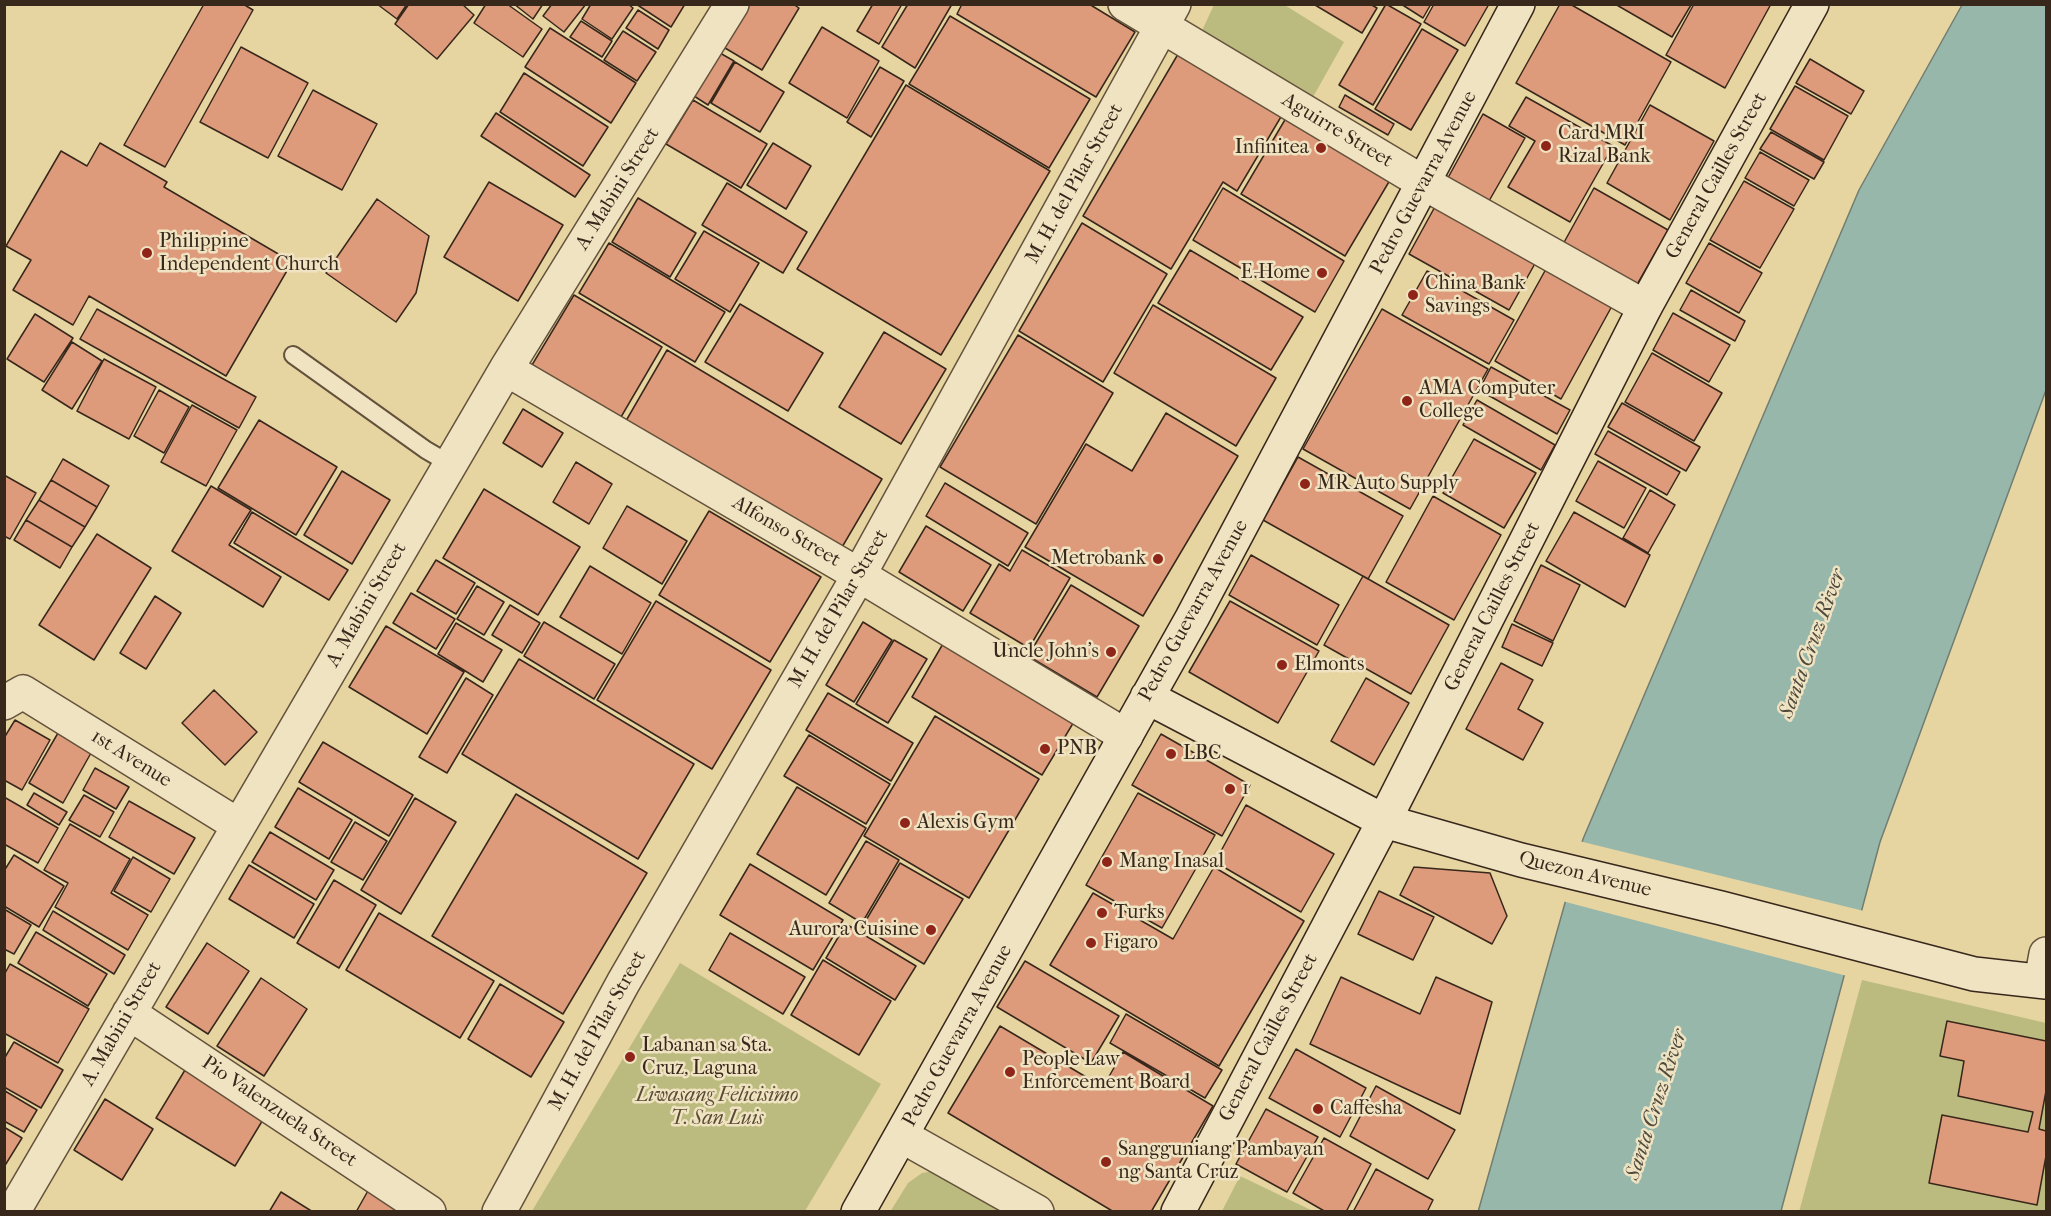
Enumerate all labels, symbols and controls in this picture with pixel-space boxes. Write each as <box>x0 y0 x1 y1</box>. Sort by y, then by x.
street label: Pedro Guevarra Avenue <box>1365 87 1483 279</box>
street label: General Cailles Street <box>1661 88 1773 264</box>
street label: Aguirre Street <box>1277 89 1397 173</box>
street label: M. H. del Pilar Street <box>1021 100 1129 268</box>
place label: Card MRI Rizal Bank <box>1558 122 1650 169</box>
street label: A. Mabini Street <box>571 123 665 255</box>
place label: Infinitea <box>1235 136 1309 160</box>
marker: Card MRI Rizal Bank <box>1539 139 1553 153</box>
marker: Infinitea <box>1314 141 1328 155</box>
place label: Philippine Independent Church <box>159 230 339 277</box>
marker: Philippine Independent Church <box>140 246 154 260</box>
place label: E-Home <box>1241 261 1310 285</box>
marker: E-Home <box>1315 266 1329 280</box>
place label: China Bank Savings <box>1425 272 1525 319</box>
marker: China Bank Savings <box>1406 288 1420 302</box>
place label: AMA Computer College <box>1419 377 1555 424</box>
marker: AMA Computer College <box>1400 394 1414 408</box>
place label: MR Auto Supply <box>1317 472 1459 496</box>
marker: MR Auto Supply <box>1298 477 1312 491</box>
street label: Alfonso Street <box>728 491 844 573</box>
street label: Pedro Guevarra Avenue <box>1134 516 1254 706</box>
street label: General Cailles Street <box>1440 518 1546 696</box>
street label: M. H. del Pilar Street <box>784 525 894 693</box>
street label: A. Mabini Street <box>322 538 412 672</box>
place label: Metrobank <box>1051 547 1146 571</box>
marker: Metrobank <box>1151 552 1165 566</box>
water label: Santa Cruz River <box>1774 566 1852 722</box>
place label: Uncle John's <box>992 640 1099 664</box>
marker: Uncle John's <box>1104 645 1118 659</box>
place label: Elmonts <box>1294 653 1364 677</box>
marker: Elmonts <box>1275 658 1289 672</box>
street label: 1st Avenue <box>86 725 176 793</box>
place label: PNB <box>1057 737 1097 761</box>
marker: PNB <box>1038 742 1052 756</box>
place label: LBC <box>1183 742 1222 766</box>
marker: LBC <box>1164 747 1178 761</box>
place label: 1 <box>1242 777 1249 801</box>
marker: 1 <box>1223 782 1237 796</box>
place label: Alexis Gym <box>917 811 1014 835</box>
marker: Alexis Gym <box>898 816 912 830</box>
street label: Quezon Avenue <box>1516 847 1654 903</box>
place label: Mang Inasal <box>1119 850 1224 874</box>
marker: Mang Inasal <box>1100 855 1114 869</box>
place label: Turks <box>1114 901 1164 925</box>
marker: Turks <box>1095 906 1109 920</box>
place label: Aurora Cuisine <box>789 918 919 942</box>
marker: Aurora Cuisine <box>924 923 938 937</box>
place label: Figaro <box>1103 931 1158 955</box>
marker: Figaro <box>1084 936 1098 950</box>
street label: Pedro Guevarra Avenue <box>898 941 1018 1131</box>
street label: M. H. del Pilar Street <box>544 947 652 1115</box>
street label: General Cailles Street <box>1215 950 1323 1126</box>
street label: A. Mabini Street <box>77 957 167 1091</box>
water label: Santa Cruz River <box>1621 1027 1693 1183</box>
place label: Labanan sa Sta. Cruz, Laguna <box>642 1034 772 1081</box>
place label: People Law Enforcement Board <box>1022 1048 1190 1095</box>
marker: Labanan sa Sta. Cruz, Laguna <box>623 1050 637 1064</box>
street label: Pio Valenzuela Street <box>197 1051 361 1173</box>
marker: People Law Enforcement Board <box>1003 1065 1017 1079</box>
park label: Liwasang Felicisimo T. San Luis <box>636 1084 798 1131</box>
place label: Caffesha <box>1330 1097 1402 1121</box>
marker: Caffesha <box>1311 1102 1325 1116</box>
place label: Sangguniang Pambayan ng Santa Cruz <box>1118 1138 1324 1185</box>
marker: Sangguniang Pambayan ng Santa Cruz <box>1099 1155 1113 1169</box>

